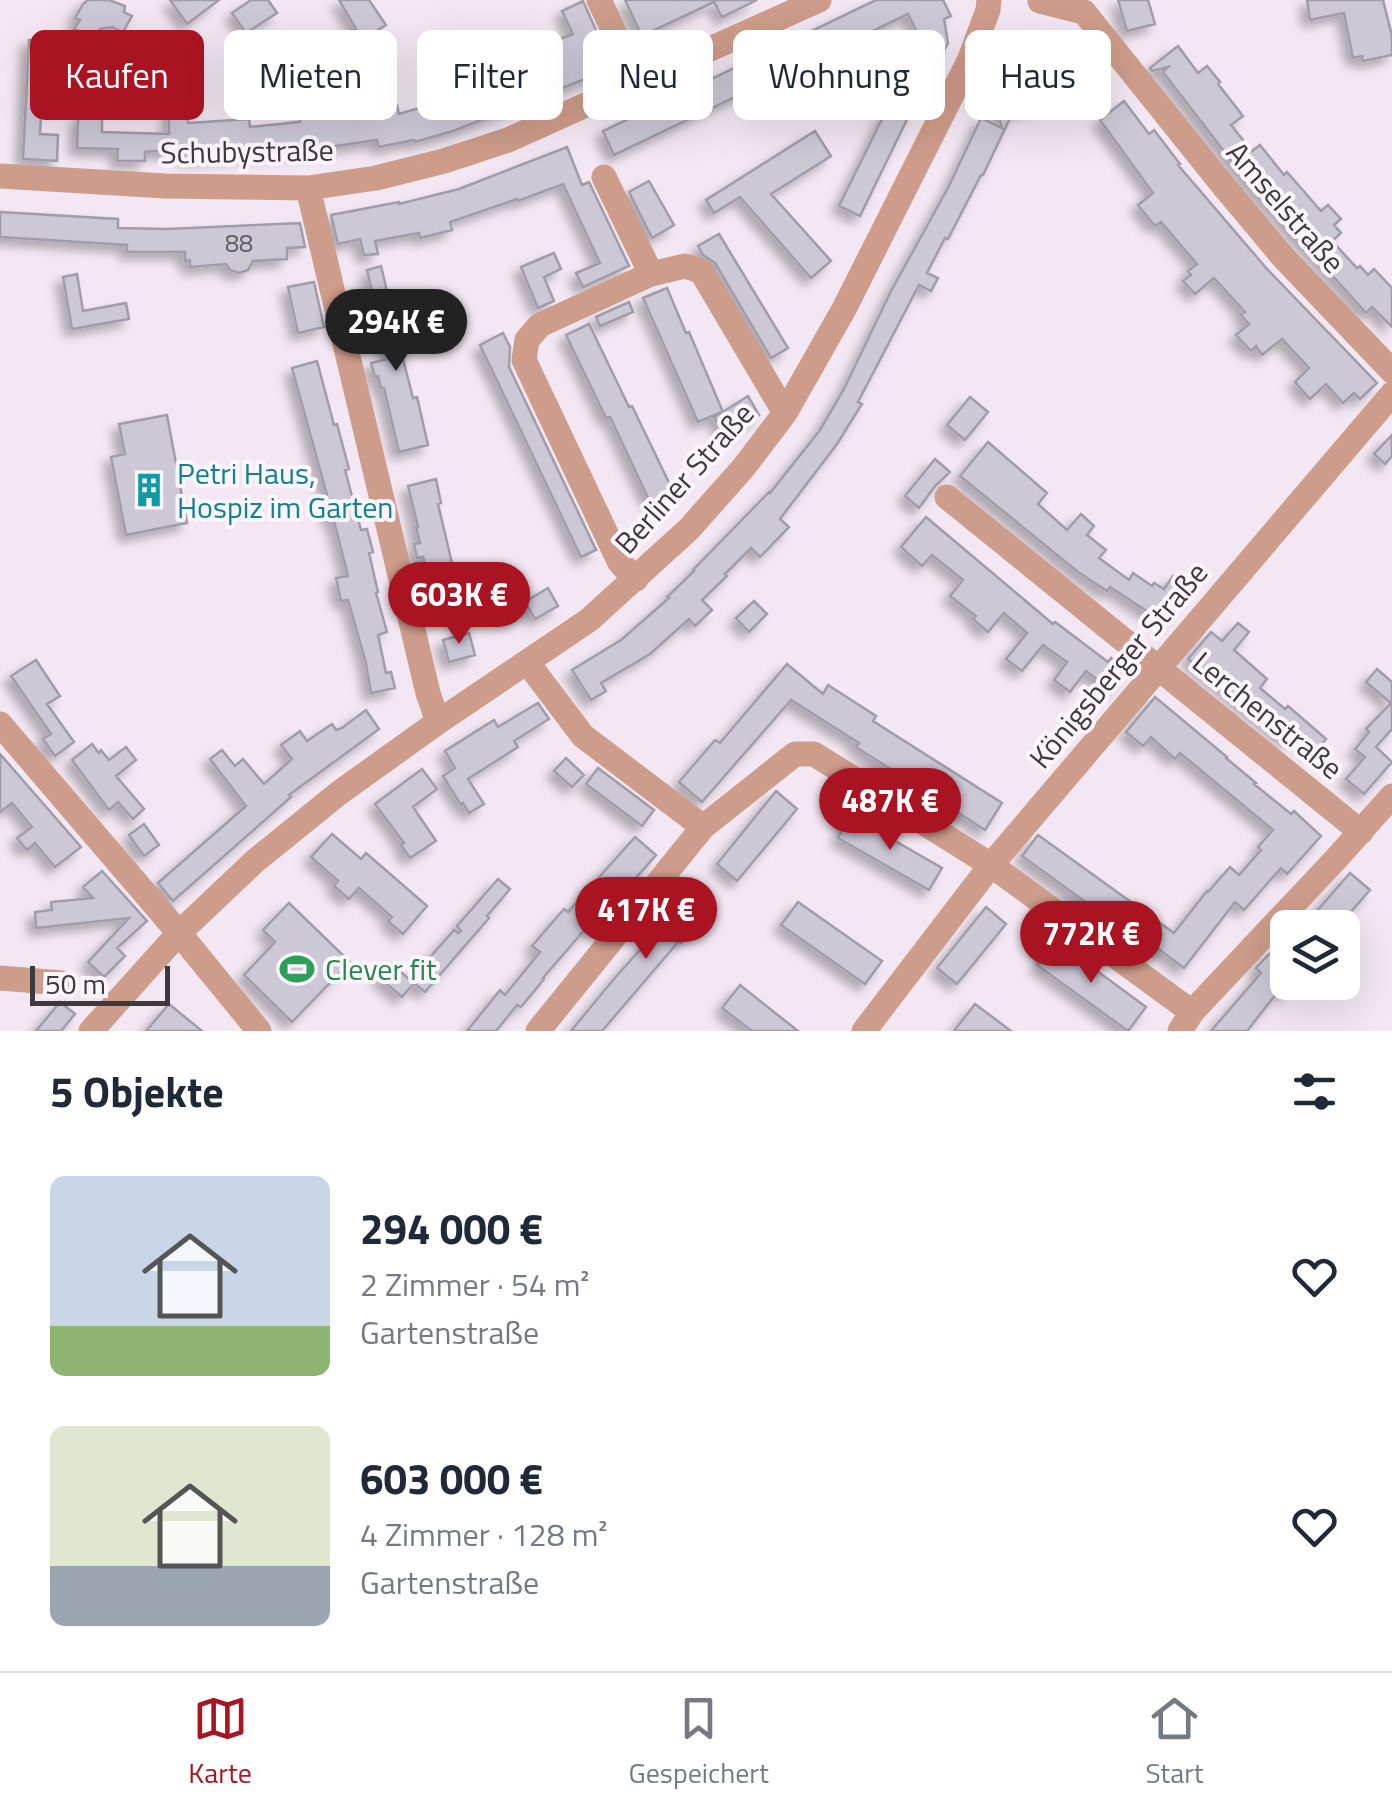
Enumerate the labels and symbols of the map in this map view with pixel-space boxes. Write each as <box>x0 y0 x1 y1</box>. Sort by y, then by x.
street label: Schubystraße <box>160 126 334 176</box>
street label: Amselstraße <box>1216 131 1356 283</box>
house number: 88 <box>225 224 253 262</box>
pin: 294K € <box>315 289 477 374</box>
street label: Berliner Straße <box>603 392 765 564</box>
place label: Petri Haus, Hospiz im Garten <box>177 450 393 530</box>
building icon: Petri Haus, Hospiz im Garten <box>130 471 168 509</box>
street label: Königsberger Straße <box>1018 552 1218 778</box>
pin: 603K € <box>378 562 540 647</box>
street label: Lerchenstraße <box>1183 640 1353 790</box>
pin: 487K € <box>809 768 971 853</box>
pin: 417K € <box>565 877 727 962</box>
pin: 772K € <box>1010 901 1172 986</box>
place label: Clever fit <box>325 946 437 992</box>
sports icon: Clever fit <box>278 950 316 988</box>
scale bar <box>30 961 170 1006</box>

